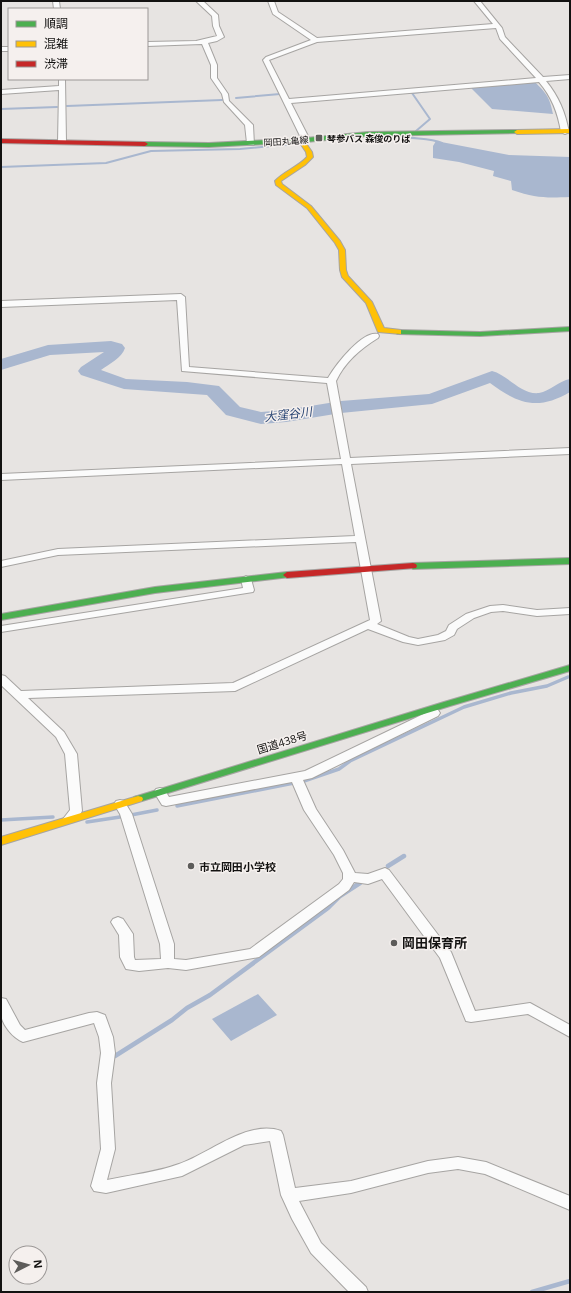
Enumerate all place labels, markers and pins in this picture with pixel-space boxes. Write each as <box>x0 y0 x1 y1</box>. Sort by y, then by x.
place label: 琴参バス 森俊のりば <box>327 132 411 145</box>
marker: 琴参バス 森俊のりば <box>314 133 324 143</box>
place label: 市立岡田小学校 <box>199 859 276 874</box>
marker: 市立岡田小学校 <box>186 861 196 871</box>
place label: 岡田保育所 <box>402 934 467 952</box>
marker: 岡田保育所 <box>389 938 399 948</box>

